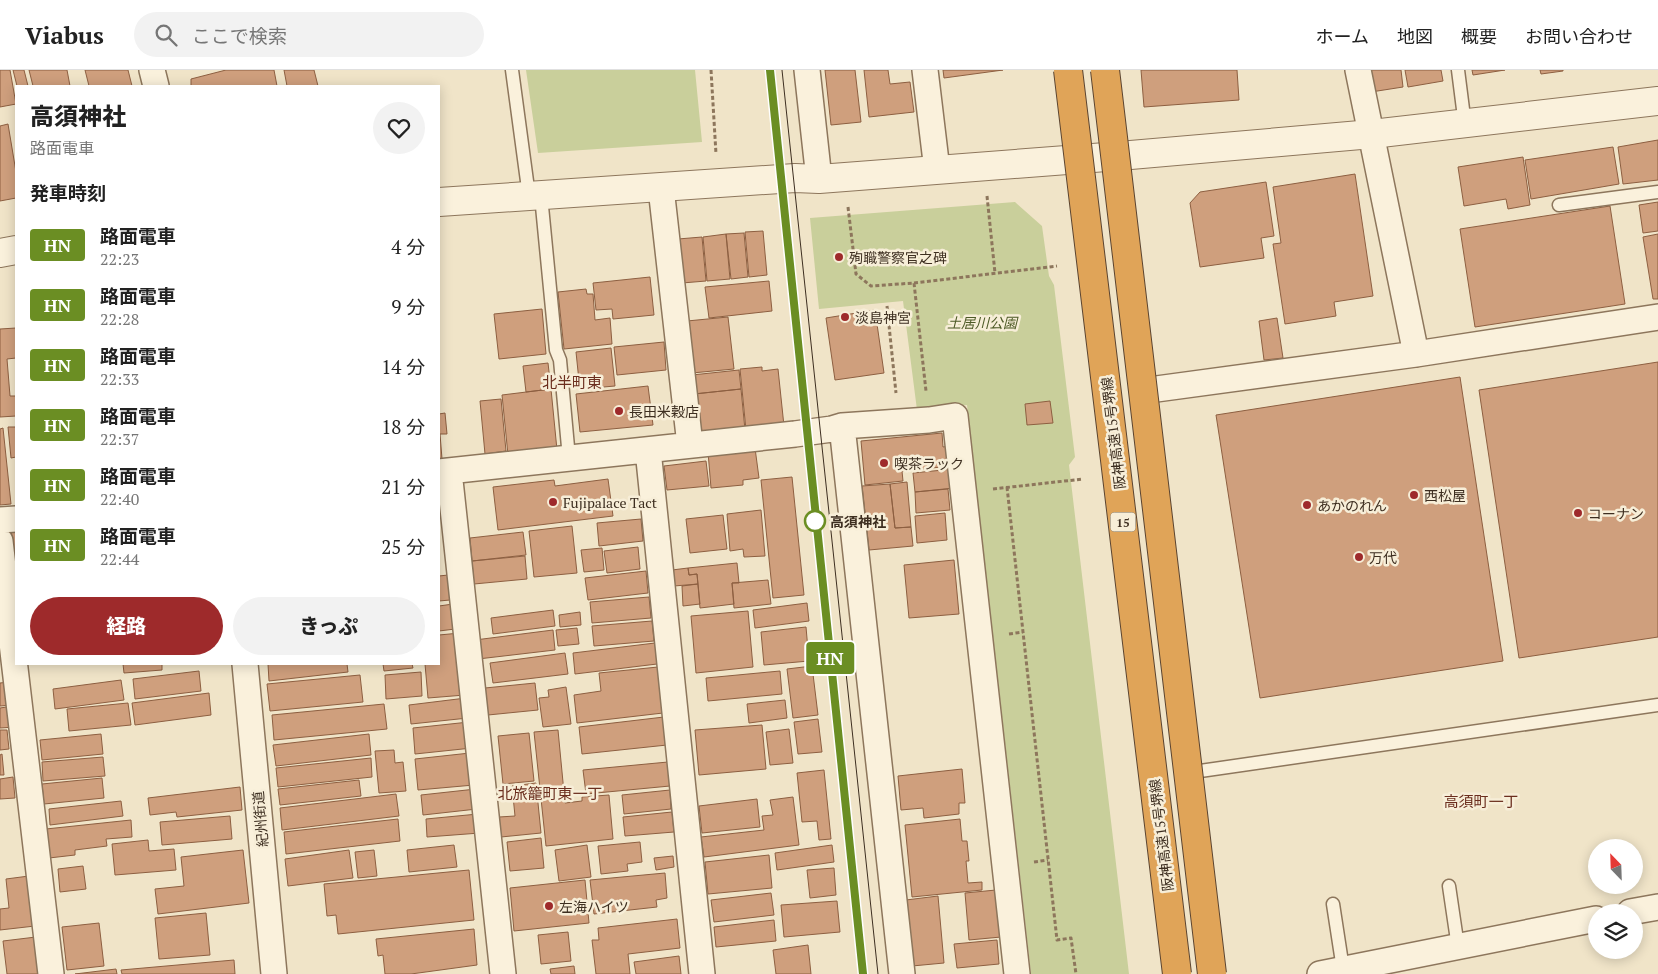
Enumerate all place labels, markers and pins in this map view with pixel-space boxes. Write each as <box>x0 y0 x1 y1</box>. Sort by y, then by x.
place label: 殉職警察官之碑 <box>849 248 947 267</box>
marker: 殉職警察官之碑 <box>833 251 845 263</box>
place label: 淡島神宮 <box>855 308 911 327</box>
marker: 淡島神宮 <box>839 311 851 323</box>
place label: 長田米穀店 <box>629 402 699 421</box>
marker: 長田米穀店 <box>613 405 625 417</box>
place label: 喫茶ラック <box>894 454 964 473</box>
marker: 喫茶ラック <box>878 457 890 469</box>
place label: 西松屋 <box>1424 486 1466 505</box>
marker: 西松屋 <box>1408 489 1420 501</box>
place label: Fujipalace Tact <box>563 493 658 512</box>
marker: Fujipalace Tact <box>547 496 559 508</box>
place label: あかのれん <box>1317 496 1387 515</box>
marker: あかのれん <box>1301 499 1313 511</box>
place label: コーナン <box>1588 504 1644 523</box>
marker: コーナン <box>1572 507 1584 519</box>
marker: 高須神社 <box>804 510 826 532</box>
place label: 高須神社 <box>830 512 886 531</box>
place label: 万代 <box>1369 548 1397 567</box>
marker: 万代 <box>1353 551 1365 563</box>
place label: 左海ハイツ <box>559 897 629 916</box>
marker: 左海ハイツ <box>543 900 555 912</box>

